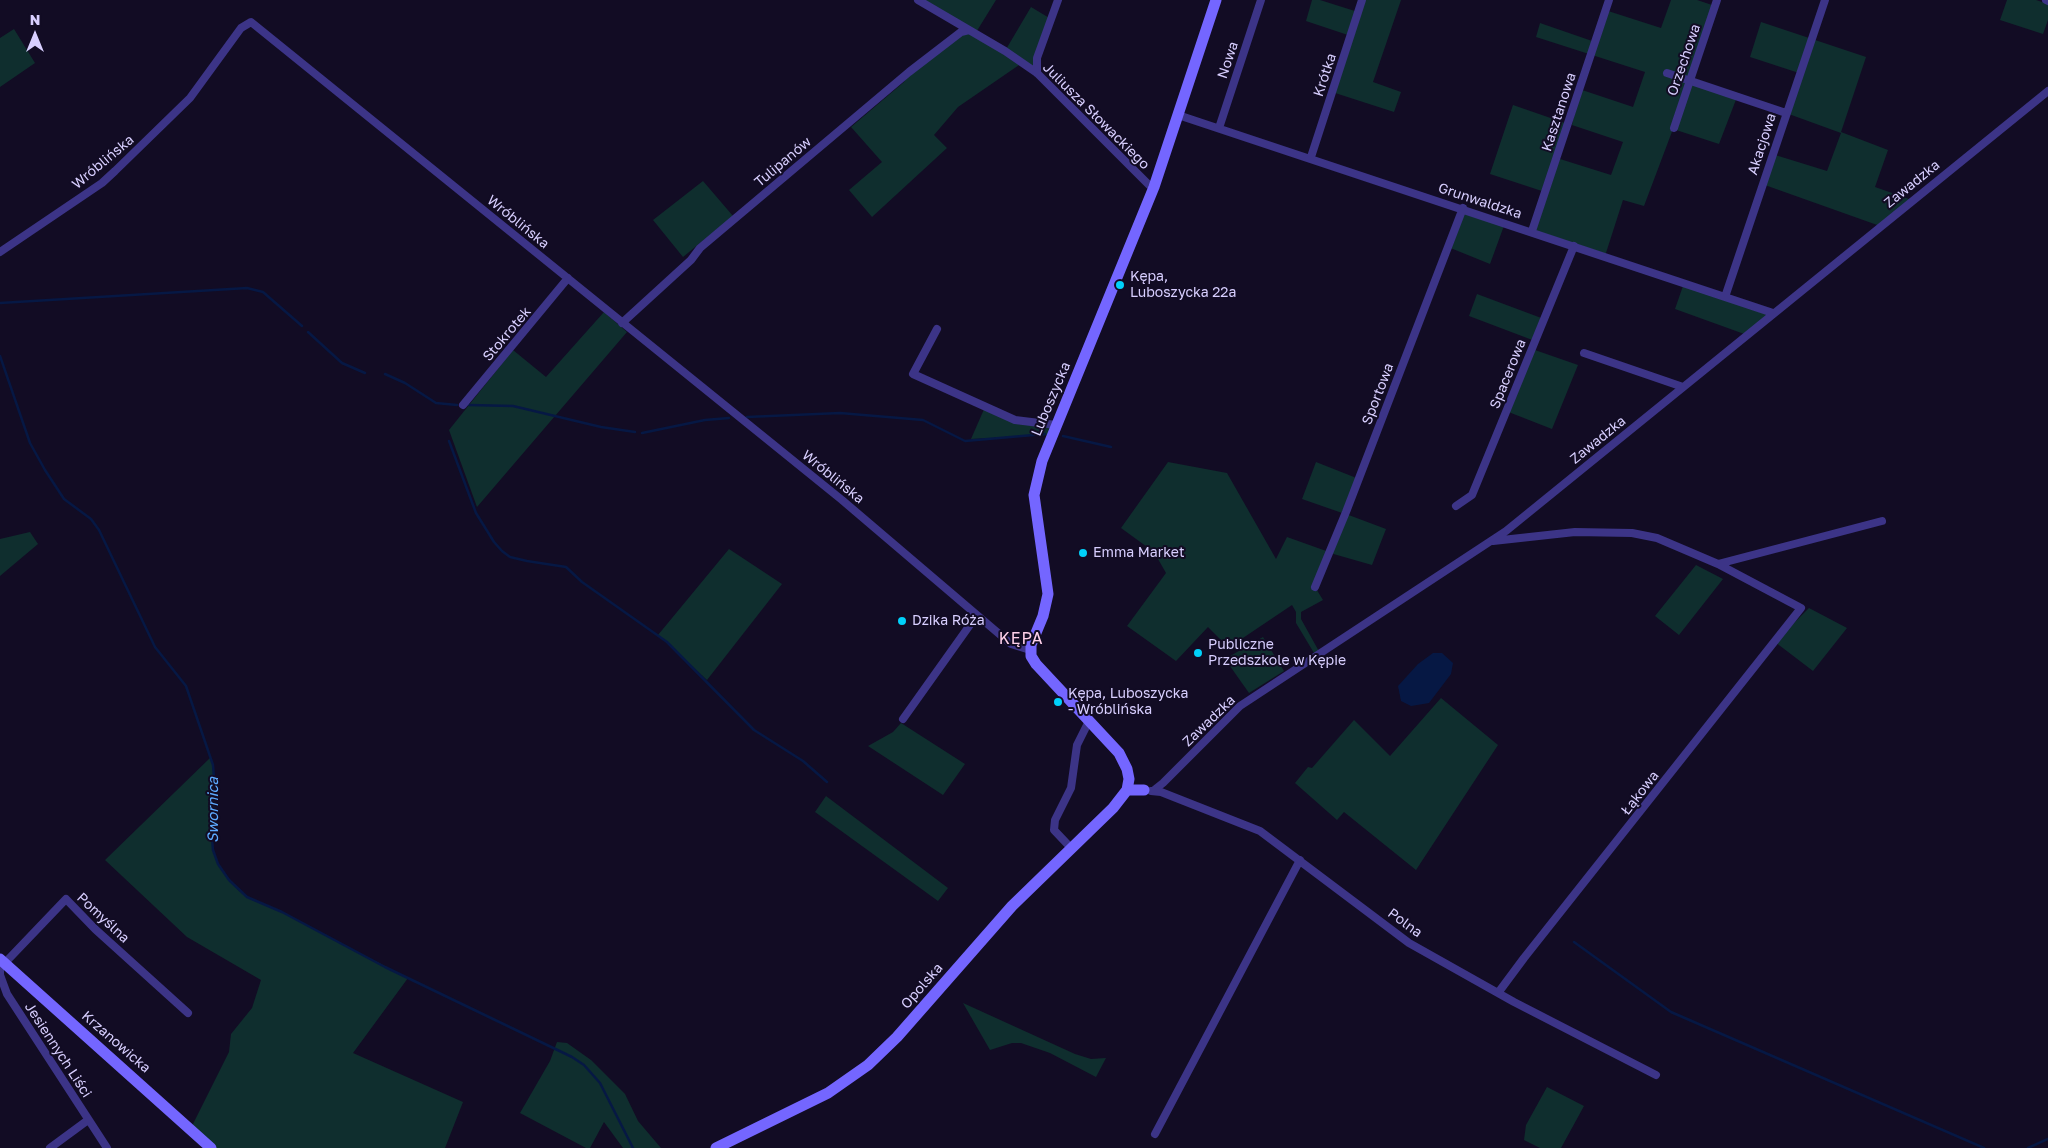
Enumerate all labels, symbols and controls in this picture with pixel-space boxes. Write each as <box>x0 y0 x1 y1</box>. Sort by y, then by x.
north arrow <box>10 10 60 60</box>
text: N <box>30 11 40 28</box>
street label: Orzechowa <box>1664 22 1704 98</box>
street label: Nowa <box>1214 39 1242 81</box>
street label: Krótka <box>1310 51 1340 99</box>
street label: Juliusza Słowackiego <box>1039 59 1153 173</box>
street label: Kasztanowa <box>1538 71 1580 153</box>
street label: Akacjowa <box>1744 111 1780 177</box>
street label: Wróblińska <box>69 131 137 193</box>
street label: Tulipanów <box>751 133 815 191</box>
street label: Zawadzka <box>1881 157 1943 211</box>
street label: Grunwaldzka <box>1436 180 1524 222</box>
street label: Wróblińska <box>483 192 553 252</box>
place label: Kępa, Luboszycka 22a <box>1130 269 1236 302</box>
marker: Kępa, Luboszycka 22a <box>1114 279 1126 291</box>
street label: Stokrotek <box>479 303 535 365</box>
street label: Spacerowa <box>1486 337 1530 411</box>
street label: Luboszycka <box>1028 359 1074 439</box>
street label: Sportowa <box>1359 361 1397 427</box>
street label: Zawadzka <box>1567 413 1629 467</box>
street label: Wróblińska <box>798 447 868 507</box>
place label: Emma Market <box>1093 545 1184 561</box>
marker: Emma Market <box>1077 547 1089 559</box>
place label: Dzika Róża <box>912 613 985 629</box>
marker: Dzika Róża <box>896 615 908 627</box>
district label: KĘPA <box>998 629 1044 649</box>
place label: Publiczne Przedszkole w Kępie <box>1208 637 1346 670</box>
marker: Publiczne Przedszkole w Kępie <box>1192 647 1204 659</box>
place label: Kępa, Luboszycka - Wróblińska <box>1068 686 1188 719</box>
street label: Zawadzka <box>1179 692 1239 750</box>
marker: Kępa, Luboszycka - Wróblińska <box>1052 696 1064 708</box>
street label: Łąkowa <box>1618 768 1662 818</box>
water label: Swornica <box>204 777 222 843</box>
street label: Pomyślna <box>73 889 133 947</box>
street label: Polna <box>1385 905 1425 941</box>
street label: Opolska <box>898 960 946 1012</box>
street label: Jesiennych Liści <box>21 999 95 1101</box>
street label: Krzanowicka <box>78 1008 154 1076</box>

